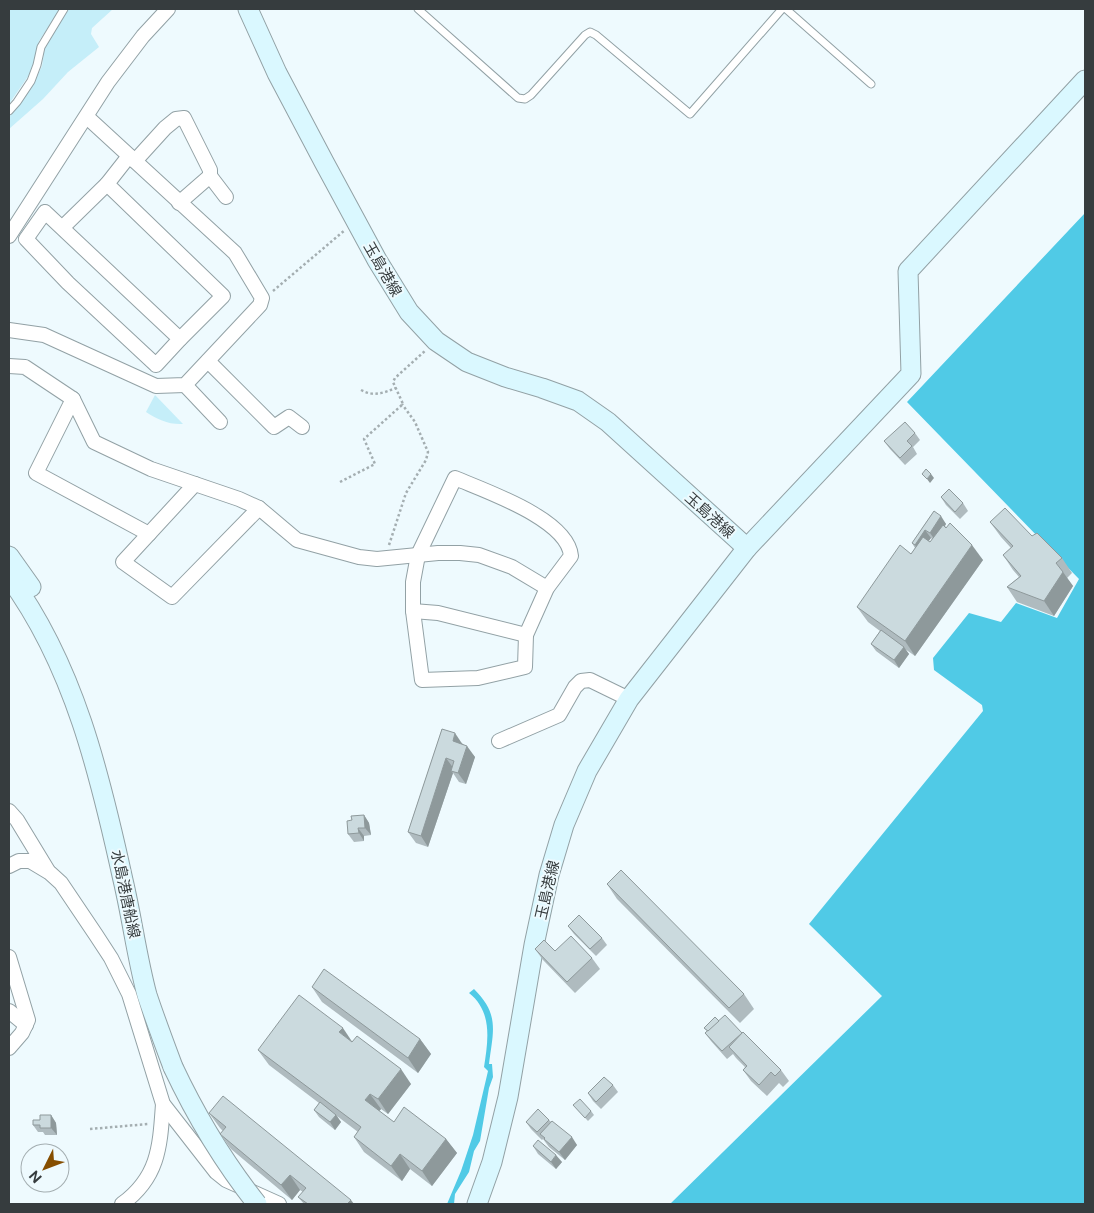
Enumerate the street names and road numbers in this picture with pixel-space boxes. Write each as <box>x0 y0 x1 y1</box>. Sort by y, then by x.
street label: 玉島港線 <box>361 239 405 299</box>
street label: 玉島港線 <box>682 489 738 541</box>
street label: 水島港唐船線 <box>108 848 144 940</box>
street label: 玉島港線 <box>532 859 562 921</box>

